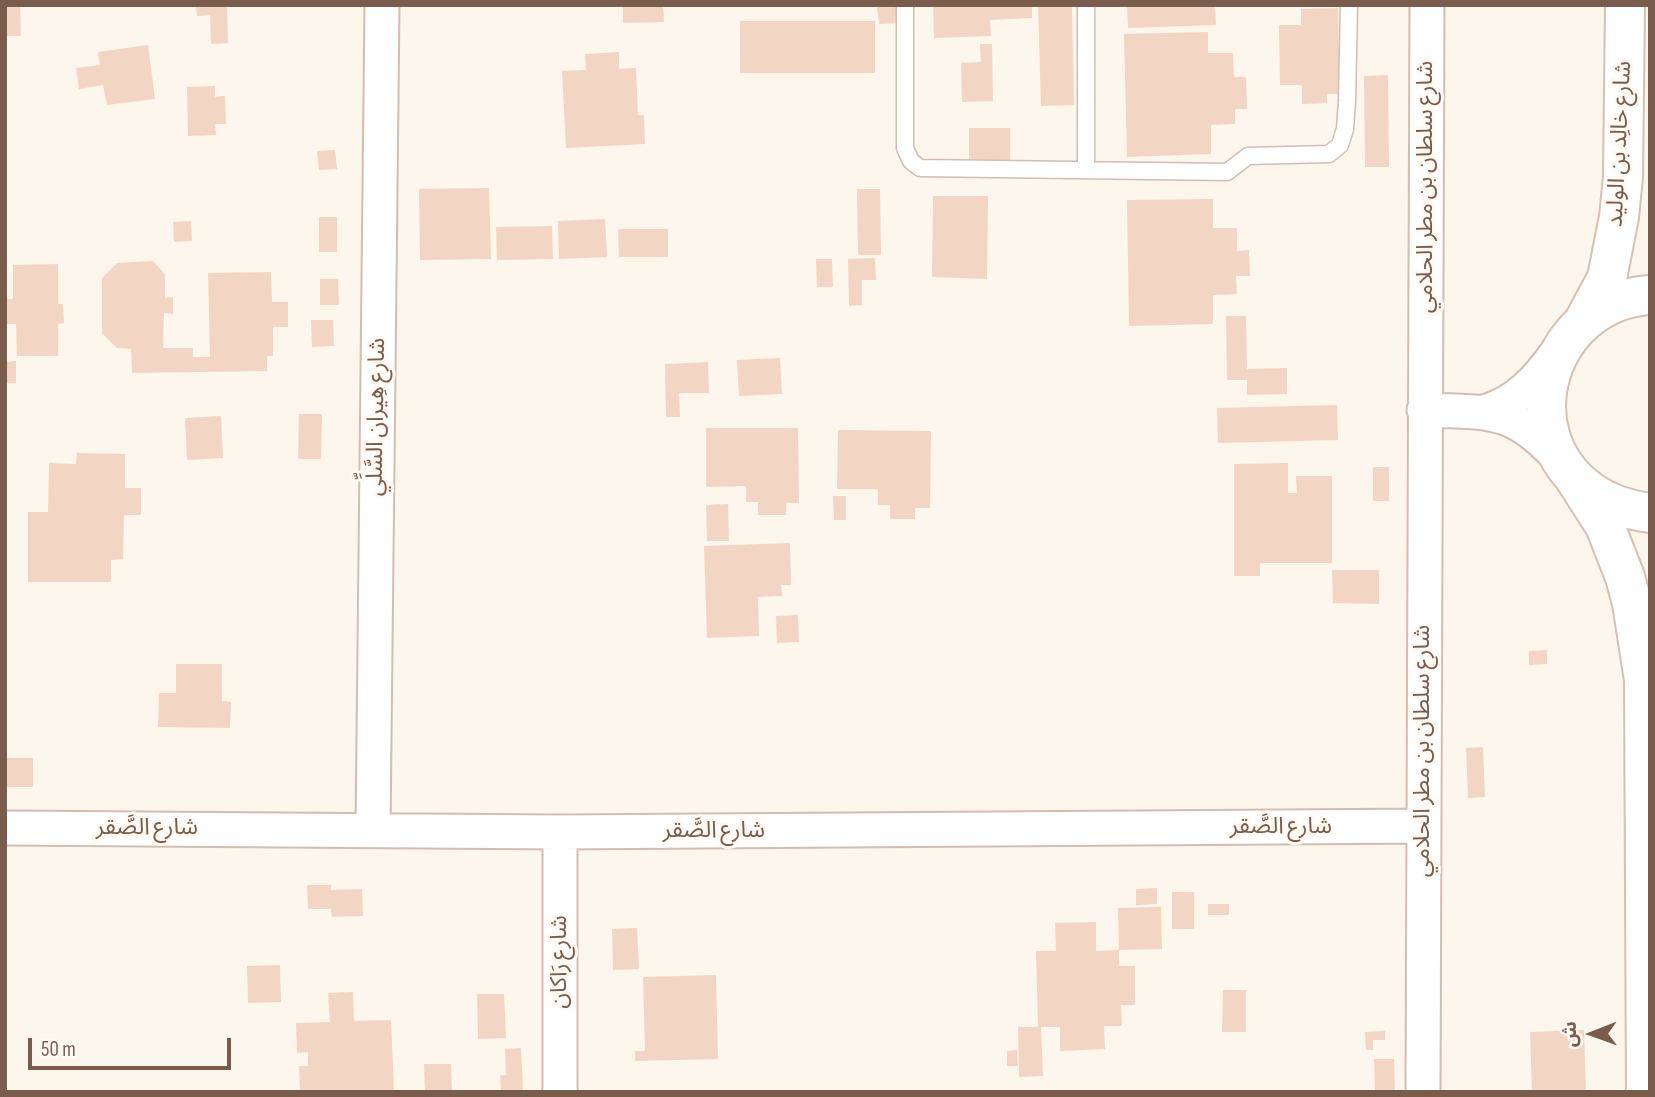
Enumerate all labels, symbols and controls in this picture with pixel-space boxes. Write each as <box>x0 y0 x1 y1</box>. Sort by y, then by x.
street label: شارع خالِد بن الوليد <box>1602 60 1638 228</box>
street label: شارع سلطان بن مطر الحلامي <box>1412 61 1440 313</box>
street label: شارع هِيران السَّلِّي <box>362 338 392 496</box>
street label: شارع سلطان بن مطر الحلامي <box>1409 625 1437 877</box>
street label: شارع الصَّقر <box>1230 813 1332 841</box>
street label: شارع الصَّقر <box>96 814 198 842</box>
street label: شارع الصَّقر <box>663 817 765 845</box>
street label: شارع رَاكان <box>546 915 574 1009</box>
north arrow <box>1557 999 1627 1069</box>
text: ش <box>1559 1021 1582 1048</box>
scale bar <box>32 1024 234 1068</box>
text: 50 m <box>41 1037 76 1062</box>

